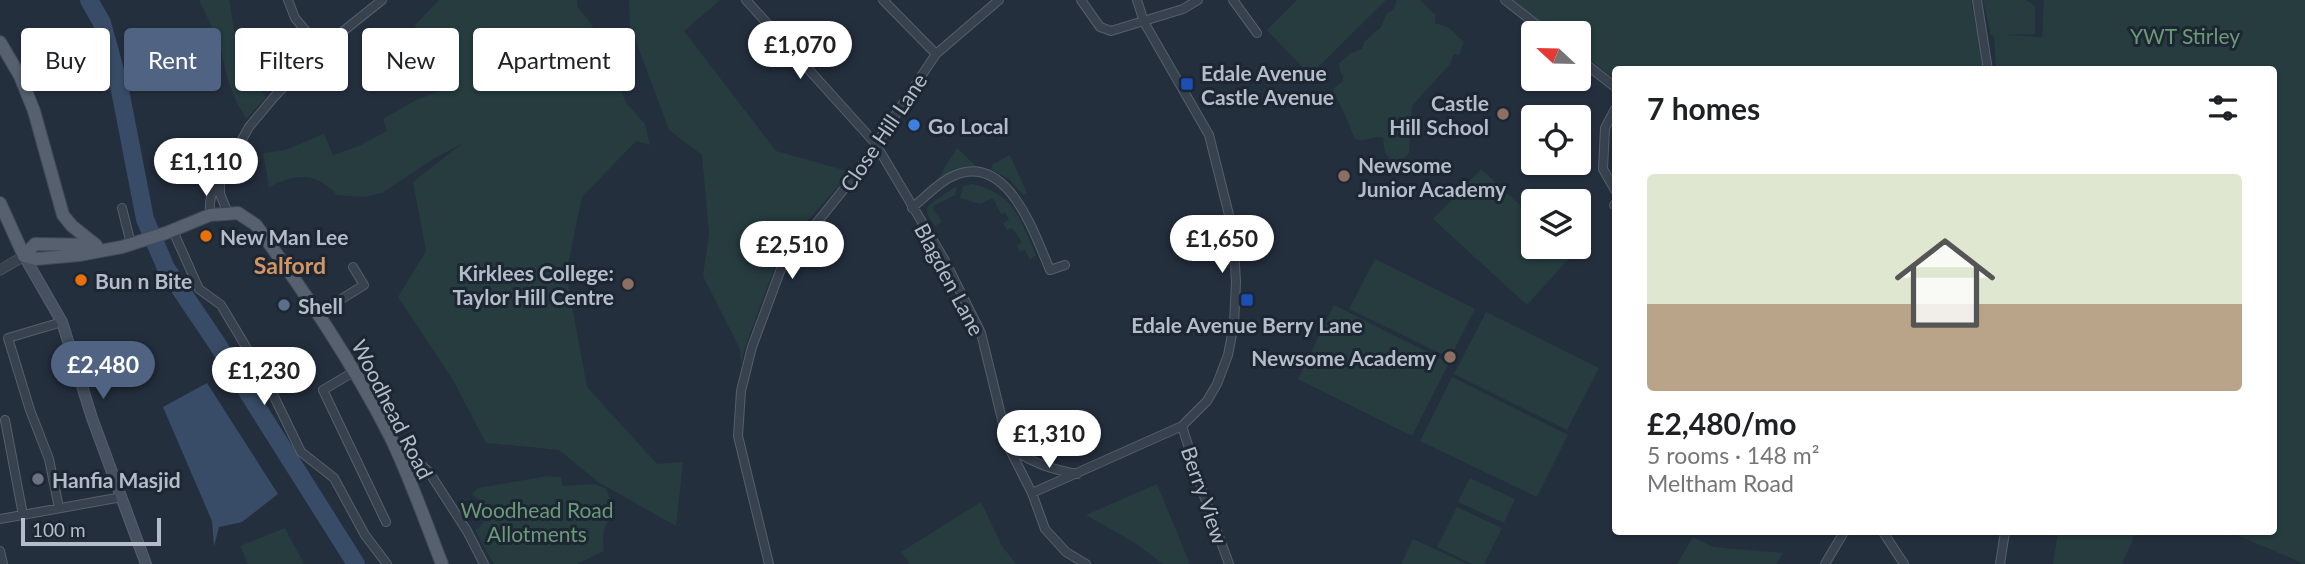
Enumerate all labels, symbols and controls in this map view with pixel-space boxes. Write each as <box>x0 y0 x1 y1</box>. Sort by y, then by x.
north arrow <box>1521 21 1591 91</box>
map controls <box>1521 21 1591 259</box>
pin: £1,070 <box>743 22 857 81</box>
park label: YWT Stirley <box>2130 23 2240 48</box>
chip: Buy <box>21 28 110 91</box>
chip: Rent <box>124 28 221 91</box>
chip: Filters <box>235 28 348 91</box>
chip: New <box>362 28 459 91</box>
chip: Apartment <box>473 28 635 91</box>
text: £1,070 <box>764 30 836 58</box>
place label: Edale Avenue Castle Avenue <box>1201 60 1334 109</box>
street label: Close Hill Lane <box>834 68 932 196</box>
marker: Edale Avenue Castle Avenue <box>1179 76 1195 92</box>
icon: filters <box>2204 89 2242 127</box>
place label: Castle Hill School <box>1389 90 1489 139</box>
text: 7 homes <box>1647 90 1760 126</box>
button: locate <box>1521 105 1591 175</box>
marker: Castle Hill School <box>1495 106 1511 122</box>
place label: Go Local <box>928 113 1009 138</box>
marker: Go Local <box>906 117 922 133</box>
pin: £1,110 <box>149 138 263 198</box>
text: £1,110 <box>170 147 242 175</box>
place label: Newsome Junior Academy <box>1358 152 1507 201</box>
marker: Newsome Junior Academy <box>1336 168 1352 184</box>
button: layers <box>1521 189 1591 259</box>
pin: £1,650 <box>1165 216 1279 275</box>
street label: Blagden Lane <box>910 219 990 339</box>
icon: home <box>1882 220 2008 346</box>
pin: £2,510 <box>735 222 849 281</box>
place label: New Man Lee <box>220 224 348 249</box>
text: £1,650 <box>1186 224 1258 252</box>
marker: New Man Lee <box>198 228 214 244</box>
text: £2,510 <box>756 230 828 258</box>
district label: Salford <box>254 251 326 279</box>
place label: Kirklees College: Taylor Hill Centre <box>452 260 614 309</box>
place label: Bun n Bite <box>95 268 192 293</box>
marker: Bun n Bite <box>73 272 89 288</box>
marker: Kirklees College: Taylor Hill Centre <box>620 276 636 292</box>
marker: Edale Avenue Berry Lane <box>1239 292 1255 308</box>
place label: Shell <box>298 293 343 318</box>
marker: Shell <box>276 297 292 313</box>
place label: Edale Avenue Berry Lane <box>1131 312 1363 337</box>
street label: Woodhead Road <box>347 335 439 483</box>
pin: £2,480 <box>46 342 160 401</box>
place label: Newsome Academy <box>1251 345 1437 370</box>
pin: £1,230 <box>207 348 321 407</box>
marker: Newsome Academy <box>1442 349 1458 365</box>
text: £2,480 <box>67 350 139 378</box>
text: £1,230 <box>228 356 300 384</box>
text: £2,480/mo <box>1647 405 1796 441</box>
pin: £1,310 <box>992 410 1106 470</box>
text: £1,310 <box>1013 419 1085 447</box>
text: 5 rooms · 148 m² <box>1647 441 1819 469</box>
street label: Berry View <box>1177 443 1233 548</box>
place label: Hanfia Masjid <box>52 467 181 492</box>
text: Meltham Road <box>1647 469 1794 497</box>
marker: Hanfia Masjid <box>30 471 46 487</box>
park label: Woodhead Road Allotments <box>460 497 614 546</box>
scale bar <box>21 515 161 547</box>
text: 100 m <box>32 518 86 541</box>

